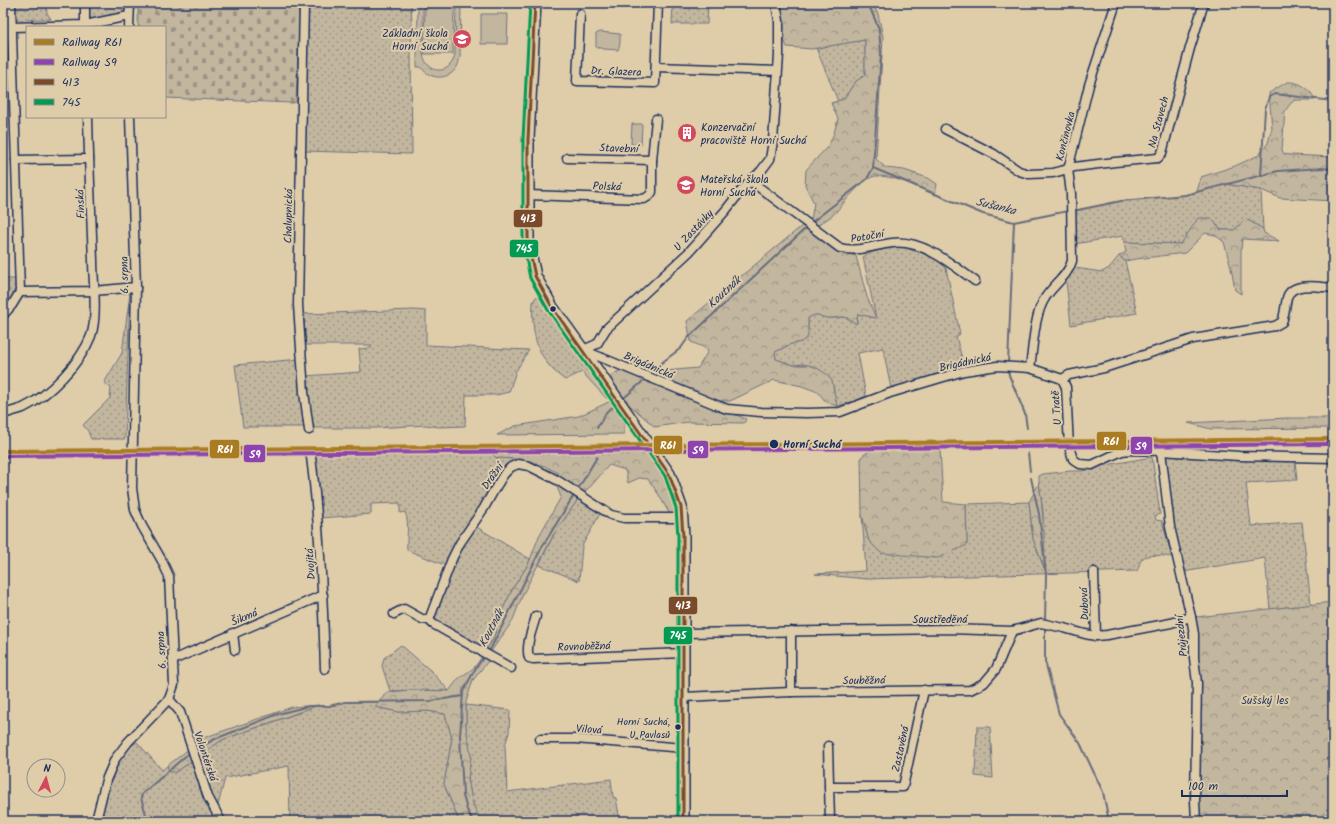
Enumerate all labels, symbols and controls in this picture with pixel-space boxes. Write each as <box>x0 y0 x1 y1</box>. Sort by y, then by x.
place label: Základní škola Horní Suchá <box>382 25 450 56</box>
legend <box>26 26 166 118</box>
school or university icon: Základní škola Horní Suchá <box>451 28 473 50</box>
text: Railway R61 <box>62 33 122 52</box>
text: Railway S9 <box>62 53 117 72</box>
street label: Dr. Glazera <box>590 62 642 82</box>
text: 413 <box>62 73 79 92</box>
text: 745 <box>62 93 82 112</box>
street label: Na Stavech <box>1143 94 1174 150</box>
street label: Končinovka <box>1051 109 1081 163</box>
place label: Konzervační pracoviště Horní Suchá <box>700 119 808 150</box>
building icon: Konzervační pracoviště Horní Suchá <box>676 122 698 144</box>
street label: Stavební <box>599 139 641 159</box>
place label: Mateřská škola Horní Suchá <box>700 171 769 202</box>
school or university icon: Mateřská škola Horní Suchá <box>675 174 697 196</box>
street label: Polská <box>592 178 623 197</box>
street label: Finská <box>71 187 91 219</box>
street label: Chalupnická <box>280 187 299 243</box>
water label: Sušanka <box>974 192 1019 221</box>
street label: U Zastávky <box>669 205 719 256</box>
line badge: 413 <box>513 209 543 228</box>
text: 413 <box>520 210 536 228</box>
street label: Potoční <box>849 225 888 249</box>
line badge: 745 <box>509 239 539 258</box>
text: 745 <box>516 240 534 258</box>
street label: 6. srpna <box>116 256 134 294</box>
water label: Koutnák <box>703 270 747 313</box>
unlabelled marker <box>548 304 558 314</box>
street label: Brigádnická <box>621 347 678 385</box>
street label: Brigádnická <box>937 348 995 377</box>
street label: U Tratě <box>1047 389 1067 426</box>
line badge: R61 <box>1096 431 1127 451</box>
text: R61 <box>1103 433 1120 451</box>
line badge: R61 <box>653 435 683 455</box>
place label: Horní Suchá <box>783 436 842 454</box>
line badge: S9 <box>1130 436 1153 455</box>
text: R61 <box>660 437 677 455</box>
marker: Horní Suchá <box>768 438 780 450</box>
text: S9 <box>1135 438 1147 456</box>
line badge: R61 <box>209 439 240 459</box>
line badge: S9 <box>687 440 709 459</box>
text: R61 <box>217 441 234 459</box>
text: S9 <box>692 442 704 460</box>
line badge: S9 <box>243 444 266 463</box>
text: S9 <box>249 446 261 464</box>
street label: Drážní <box>477 458 510 494</box>
street label: Dvojitá <box>301 546 321 580</box>
street label: Dubová <box>1075 585 1095 621</box>
line badge: 413 <box>668 596 698 615</box>
text: 413 <box>675 597 691 615</box>
street label: Šikmá <box>228 604 262 632</box>
water label: Koutnák <box>474 604 510 651</box>
street label: Soustředěná <box>913 611 969 629</box>
street label: Průjezdní <box>1171 612 1193 657</box>
line badge: 745 <box>663 626 693 645</box>
text: 745 <box>670 627 688 645</box>
street label: 6. srpna <box>152 631 172 669</box>
street label: Rovnoběžná <box>557 637 613 657</box>
street label: Souběžná <box>843 672 887 690</box>
park label: Sušský les <box>1241 692 1289 710</box>
place label: Horní Suchá, U Pavlasů <box>617 714 670 743</box>
street label: Vilová <box>575 720 604 740</box>
marker: Horní Suchá, U Pavlasů <box>673 722 683 732</box>
street label: Zastavěná <box>887 723 915 774</box>
street label: Volontérská <box>188 729 223 786</box>
north arrow <box>26 758 66 798</box>
text: N <box>43 760 51 778</box>
scale bar <box>1182 772 1287 798</box>
text: 100 m <box>1188 777 1219 796</box>

